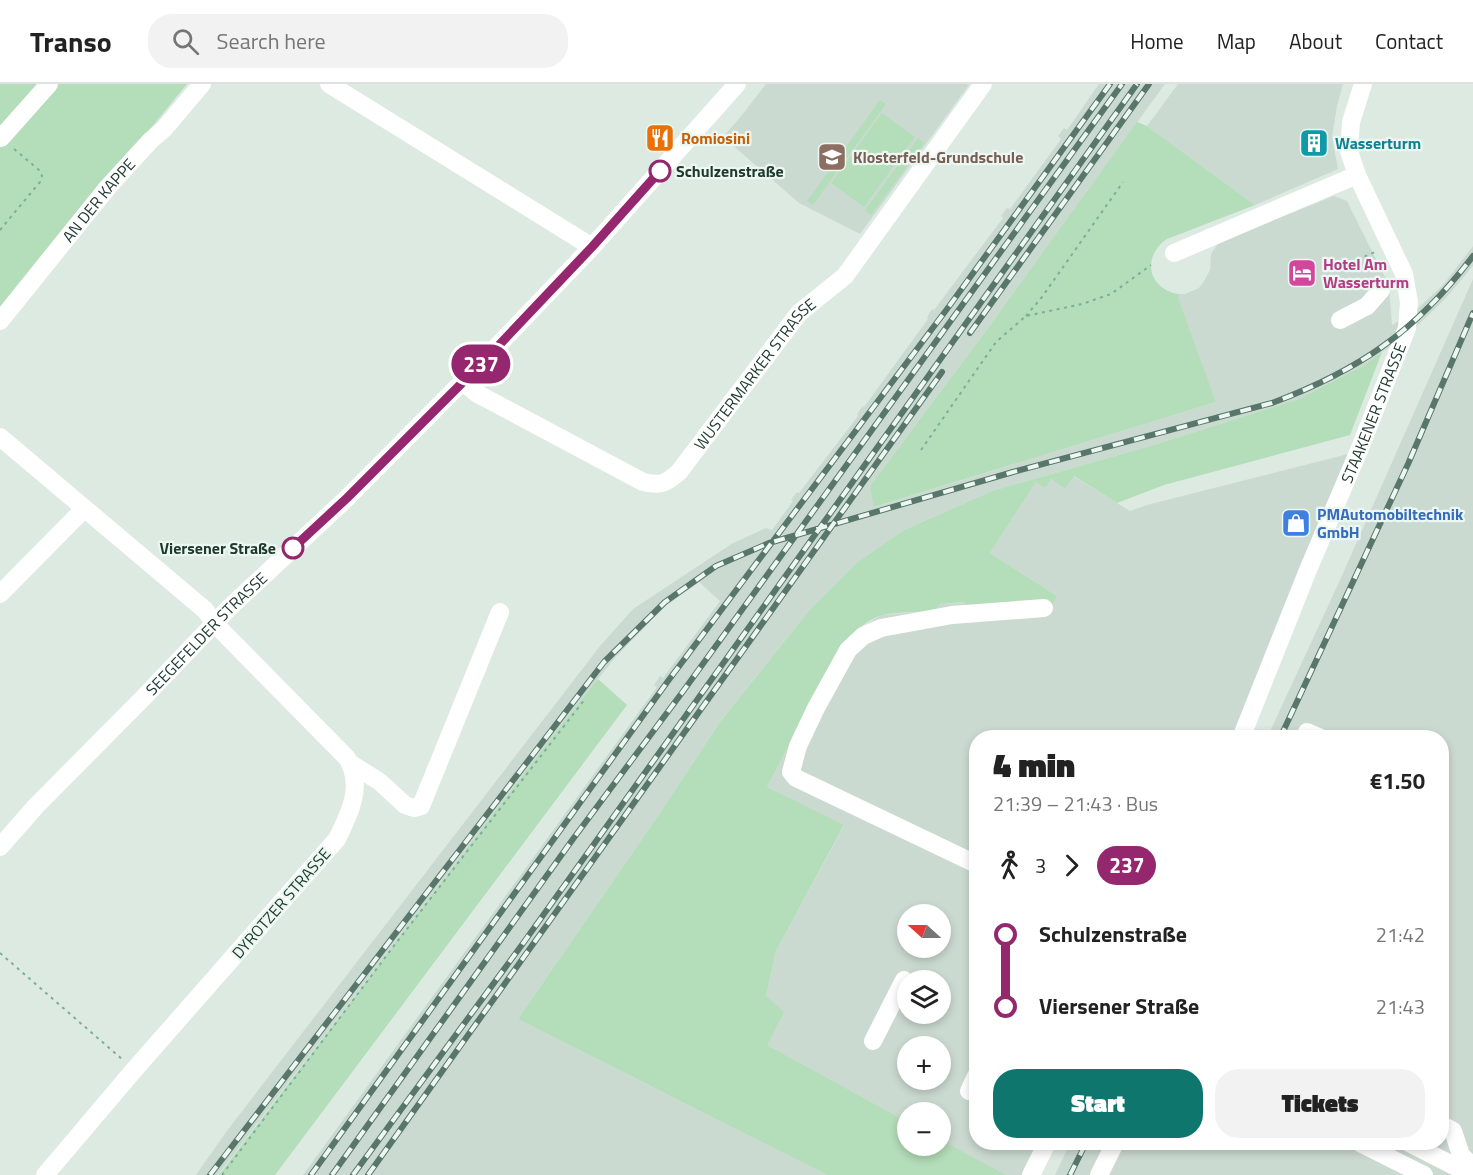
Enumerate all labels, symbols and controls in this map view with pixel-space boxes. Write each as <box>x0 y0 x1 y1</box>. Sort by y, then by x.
search box <box>148 14 568 68</box>
text: Transo <box>30 20 112 63</box>
text: Search here <box>217 24 326 58</box>
icon: search <box>169 25 202 58</box>
text: Home <box>1130 25 1184 57</box>
text: Map <box>1217 25 1256 57</box>
text: About <box>1289 25 1342 57</box>
text: Contact <box>1375 25 1443 57</box>
restaurant icon: Romiosini <box>644 122 676 154</box>
place label: Romiosini <box>681 126 750 150</box>
building icon: Wasserturm <box>1298 127 1330 159</box>
place label: Wasserturm <box>1335 131 1421 155</box>
school or university icon: Klosterfeld-Grundschule <box>816 141 848 173</box>
place label: Klosterfeld-Grundschule <box>853 145 1023 169</box>
street label: AN DER KAPPE <box>56 153 141 247</box>
place label: Schulzenstraße <box>676 159 784 183</box>
marker: Schulzenstraße <box>649 160 671 182</box>
place label: Hotel Am Wasserturm <box>1323 252 1409 294</box>
hotel icon: Hotel Am Wasserturm <box>1286 257 1318 289</box>
street label: WUSTERMARKER STRASSE <box>688 292 821 455</box>
street label: STAAKENER STRASSE <box>1334 339 1412 487</box>
line badge: 237 <box>446 344 516 384</box>
text: 237 <box>463 348 499 380</box>
place label: PMAutomobiltechnik GmbH <box>1317 502 1464 544</box>
shop icon: PMAutomobiltechnik GmbH <box>1280 507 1312 539</box>
place label: Viersener Straße <box>159 536 276 560</box>
marker: Viersener Straße <box>282 537 304 559</box>
street label: SEEGEFELDER STRASSE <box>140 566 273 701</box>
text: 4 min <box>993 740 1075 790</box>
text: €1.50 <box>1370 764 1425 798</box>
text: 21:39 – 21:43 · Bus <box>993 788 1158 819</box>
street label: DYROTZER STRASSE <box>226 842 336 964</box>
icon: walk <box>993 849 1026 882</box>
icon: forward <box>1055 849 1088 882</box>
text: 237 <box>1109 849 1144 881</box>
text: 3 <box>1035 850 1046 881</box>
north arrow <box>897 904 951 958</box>
map controls <box>897 904 951 1156</box>
text: Schulzenstraße <box>1039 917 1187 951</box>
text: 21:42 <box>1376 919 1425 950</box>
button: layers <box>897 970 951 1024</box>
text: Viersener Straße <box>1039 989 1199 1023</box>
text: 21:43 <box>1376 991 1425 1022</box>
button: + <box>897 1036 951 1090</box>
button: Start <box>993 1069 1203 1138</box>
button: Tickets <box>1215 1069 1425 1138</box>
button: − <box>897 1102 951 1156</box>

